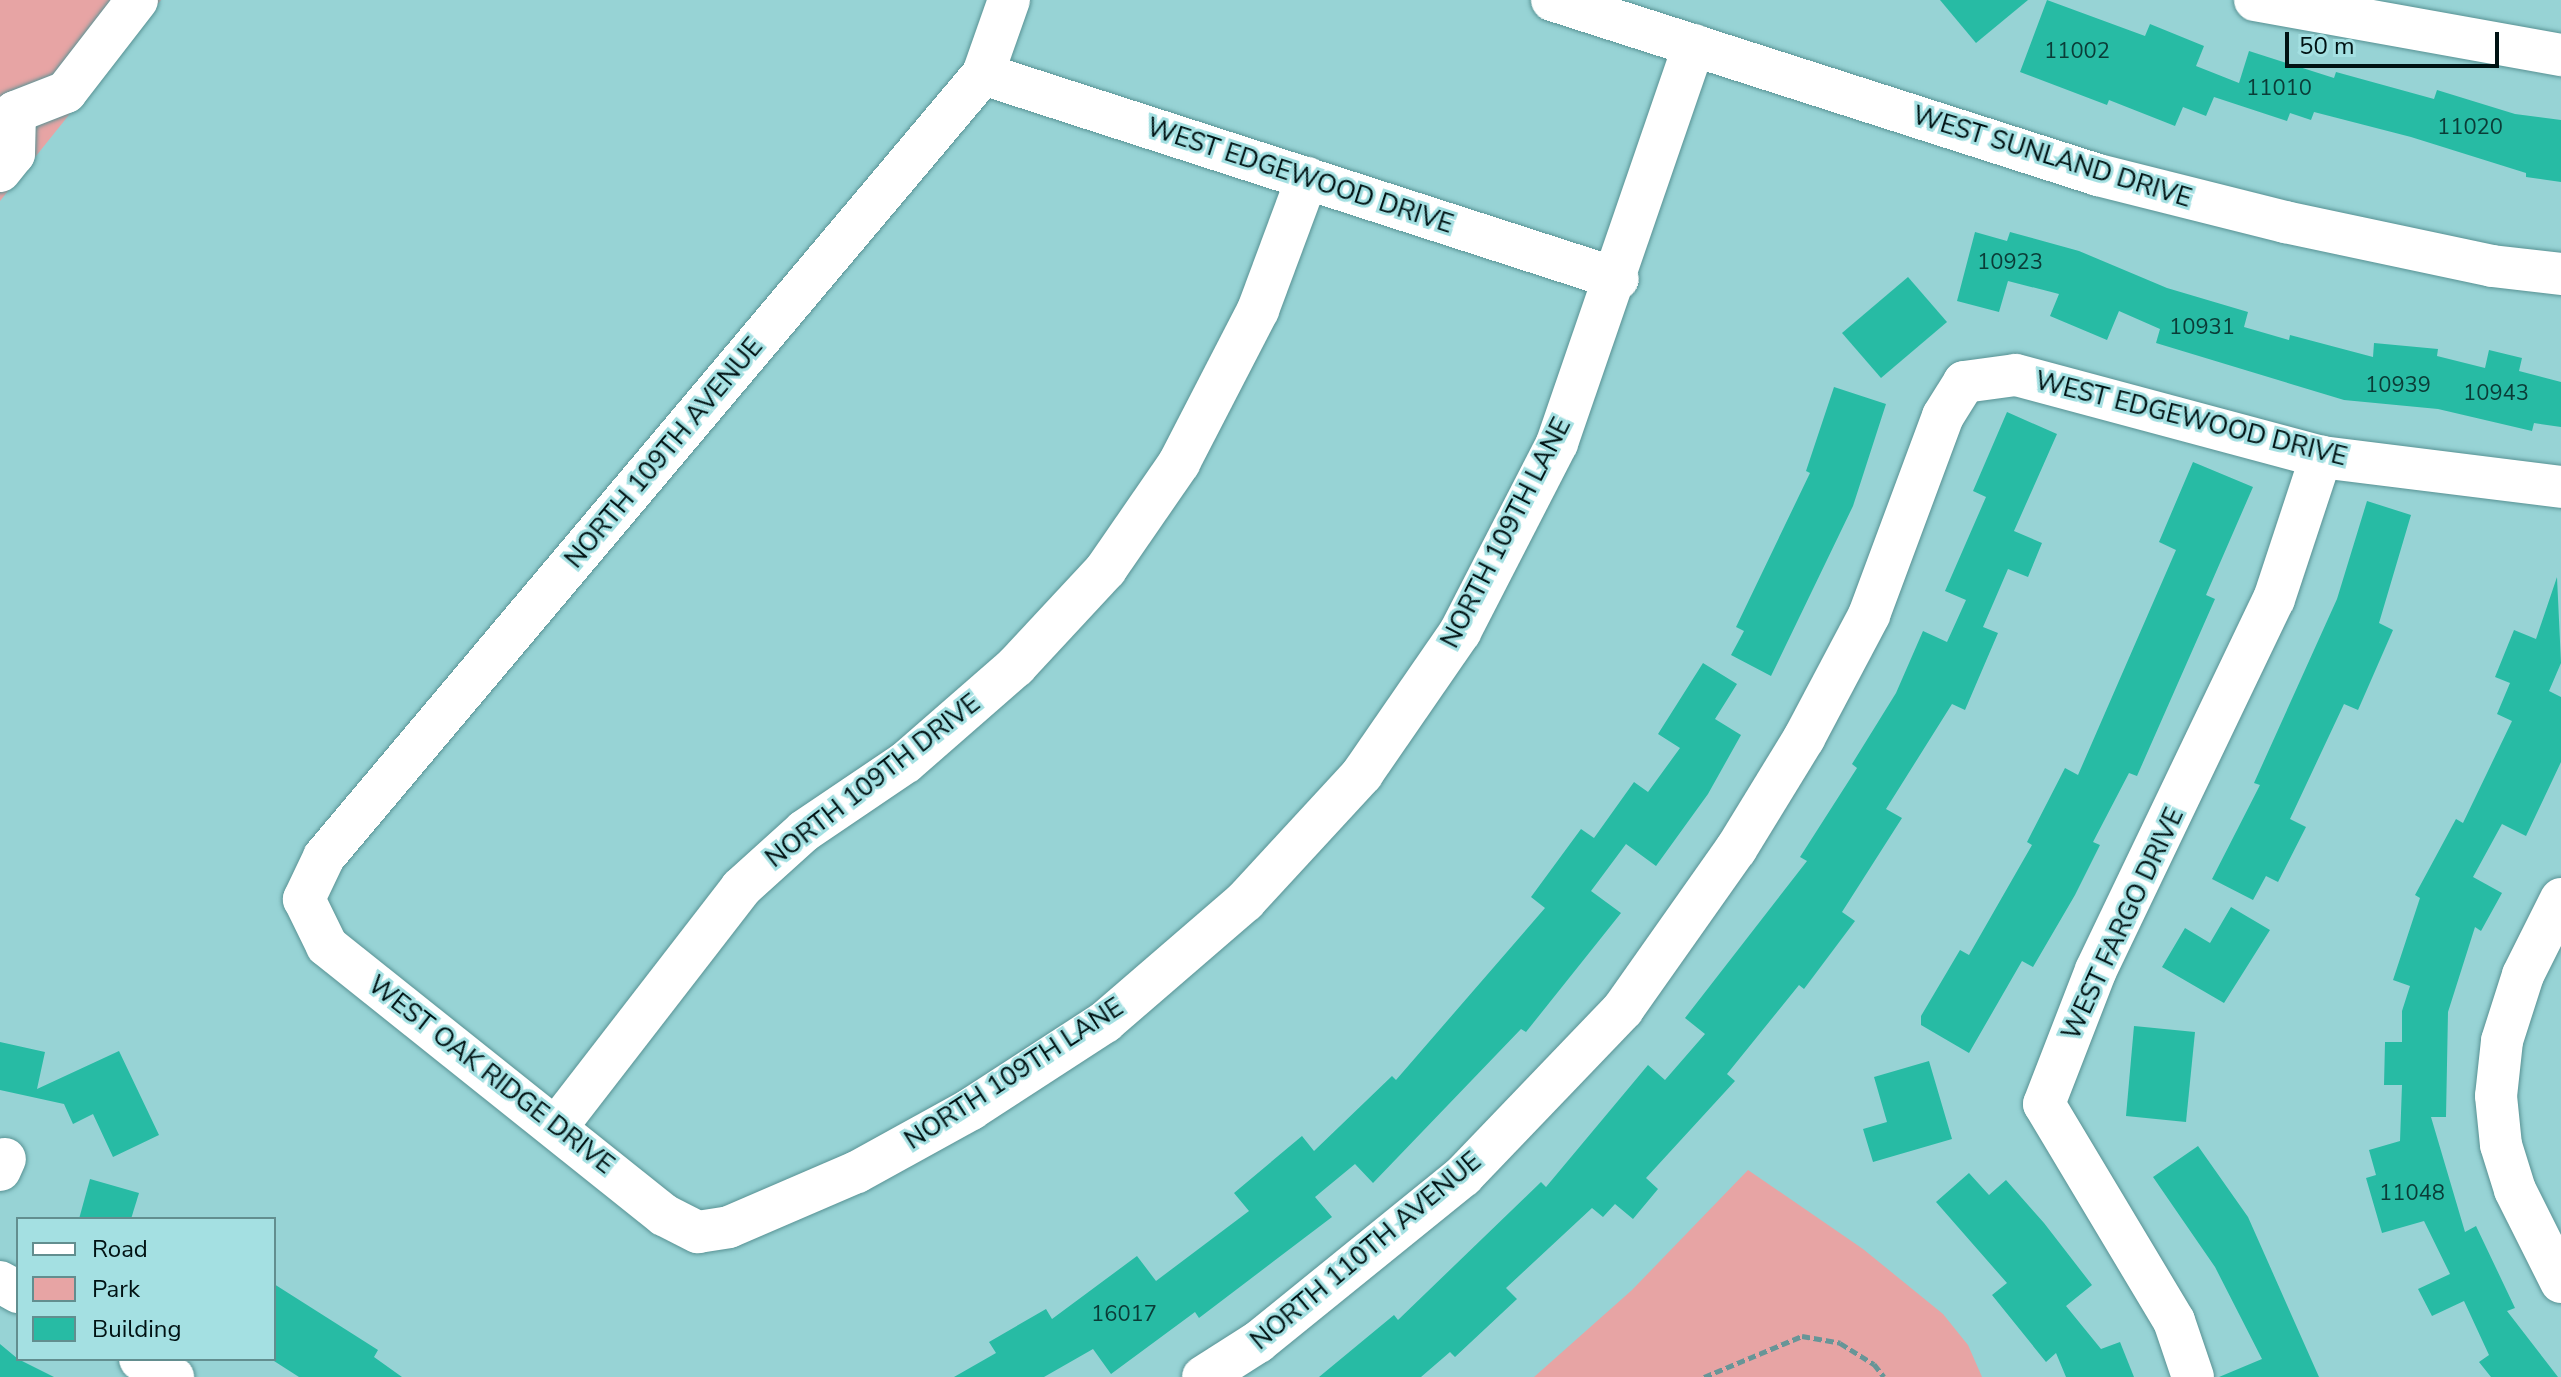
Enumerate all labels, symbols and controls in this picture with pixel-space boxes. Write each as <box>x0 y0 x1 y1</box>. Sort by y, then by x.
scale bar <box>2289 16 2503 66</box>
text: 50 m <box>2299 30 2355 62</box>
house number: 11002 <box>2044 39 2110 65</box>
house number: 11010 <box>2246 76 2312 102</box>
street label: WEST SUNLAND DRIVE <box>1909 100 2195 214</box>
street label: WEST EDGEWOOD DRIVE <box>1143 112 1457 240</box>
house number: 11020 <box>2437 115 2503 141</box>
house number: 10923 <box>1977 250 2043 276</box>
house number: 10931 <box>2169 315 2235 341</box>
street label: NORTH 109TH AVENUE <box>559 332 769 574</box>
street label: WEST EDGEWOOD DRIVE <box>2032 365 2350 473</box>
house number: 10939 <box>2365 373 2431 399</box>
house number: 10943 <box>2463 381 2529 407</box>
street label: NORTH 109TH LANE <box>1434 413 1578 653</box>
street label: NORTH 109TH DRIVE <box>760 688 986 874</box>
street label: WEST FARGO DRIVE <box>2056 803 2190 1045</box>
street label: WEST OAK RIDGE DRIVE <box>362 969 620 1181</box>
street label: NORTH 109TH LANE <box>899 992 1129 1156</box>
street label: NORTH 110TH AVENUE <box>1245 1146 1487 1356</box>
house number: 11048 <box>2379 1181 2445 1207</box>
legend <box>16 1217 276 1361</box>
text: Road <box>92 1233 148 1265</box>
text: Park <box>92 1273 140 1305</box>
house number: 16017 <box>1091 1302 1157 1328</box>
text: Building <box>92 1313 182 1345</box>

